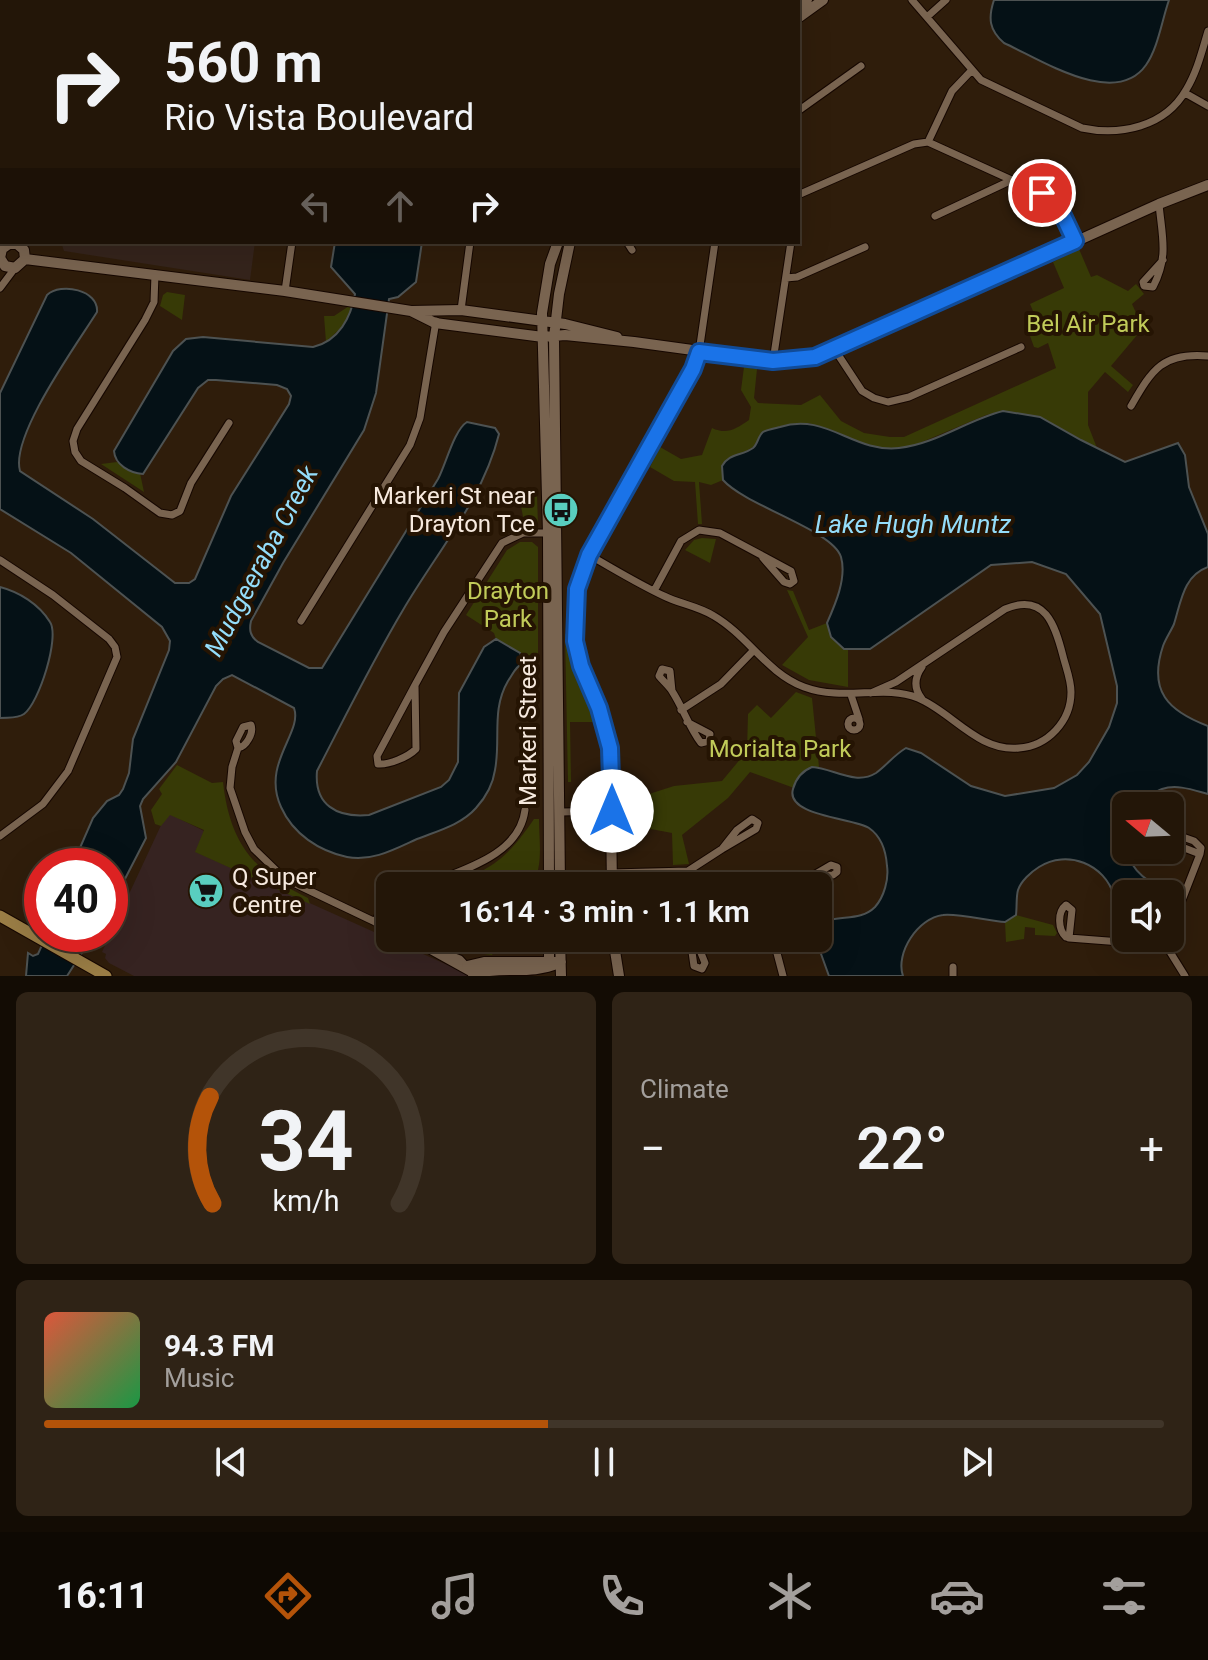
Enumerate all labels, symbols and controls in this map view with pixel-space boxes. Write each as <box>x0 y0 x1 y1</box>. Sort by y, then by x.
text: 560 m <box>164 30 323 96</box>
icon: right <box>32 32 136 136</box>
text: Rio Vista Boulevard <box>164 97 474 139</box>
pin <box>1008 159 1076 227</box>
icon: arrive <box>1020 171 1064 215</box>
icon: left <box>294 184 338 228</box>
icon: ahead <box>378 184 422 228</box>
icon: right <box>462 184 506 228</box>
park label: Bel Air Park <box>1026 310 1151 338</box>
water label: Mudgeeraba Creek <box>198 460 324 661</box>
place label: Markeri St near Drayton Tce <box>373 482 535 538</box>
bus stop icon: Markeri St near Drayton Tce <box>542 491 580 529</box>
water label: Lake Hugh Muntz <box>815 509 1012 539</box>
park label: Drayton Park <box>467 577 549 633</box>
street label: Markeri Street <box>514 656 542 806</box>
park label: Morialta Park <box>709 735 852 763</box>
position arrow <box>570 769 654 853</box>
north arrow <box>1112 792 1184 864</box>
map controls <box>1112 792 1184 952</box>
speed limit sign: 40 <box>24 848 128 952</box>
place label: Q Super Centre <box>232 863 316 919</box>
supermarket icon: Q Super Centre <box>187 872 225 910</box>
button: sound <box>1112 880 1184 952</box>
text: 16:14 · 3 min · 1.1 km <box>458 894 750 929</box>
text: Climate <box>640 1074 729 1104</box>
text: 34 <box>258 1093 354 1190</box>
text: 22° <box>856 1113 948 1184</box>
text: − <box>640 1123 665 1175</box>
text: + <box>1139 1123 1164 1175</box>
text: km/h <box>272 1184 340 1218</box>
text: 94.3 FM <box>164 1328 275 1363</box>
text: Music <box>164 1363 234 1393</box>
icon: previous <box>209 1440 253 1484</box>
icon: pause <box>582 1440 626 1484</box>
icon: next <box>955 1440 999 1484</box>
icon: directions <box>260 1568 316 1624</box>
icon: music <box>427 1568 483 1624</box>
icon: phone <box>594 1568 650 1624</box>
icon: climate <box>762 1568 818 1624</box>
icon: car <box>929 1568 985 1624</box>
icon: filters <box>1096 1568 1152 1624</box>
text: 16:11 <box>56 1575 148 1617</box>

